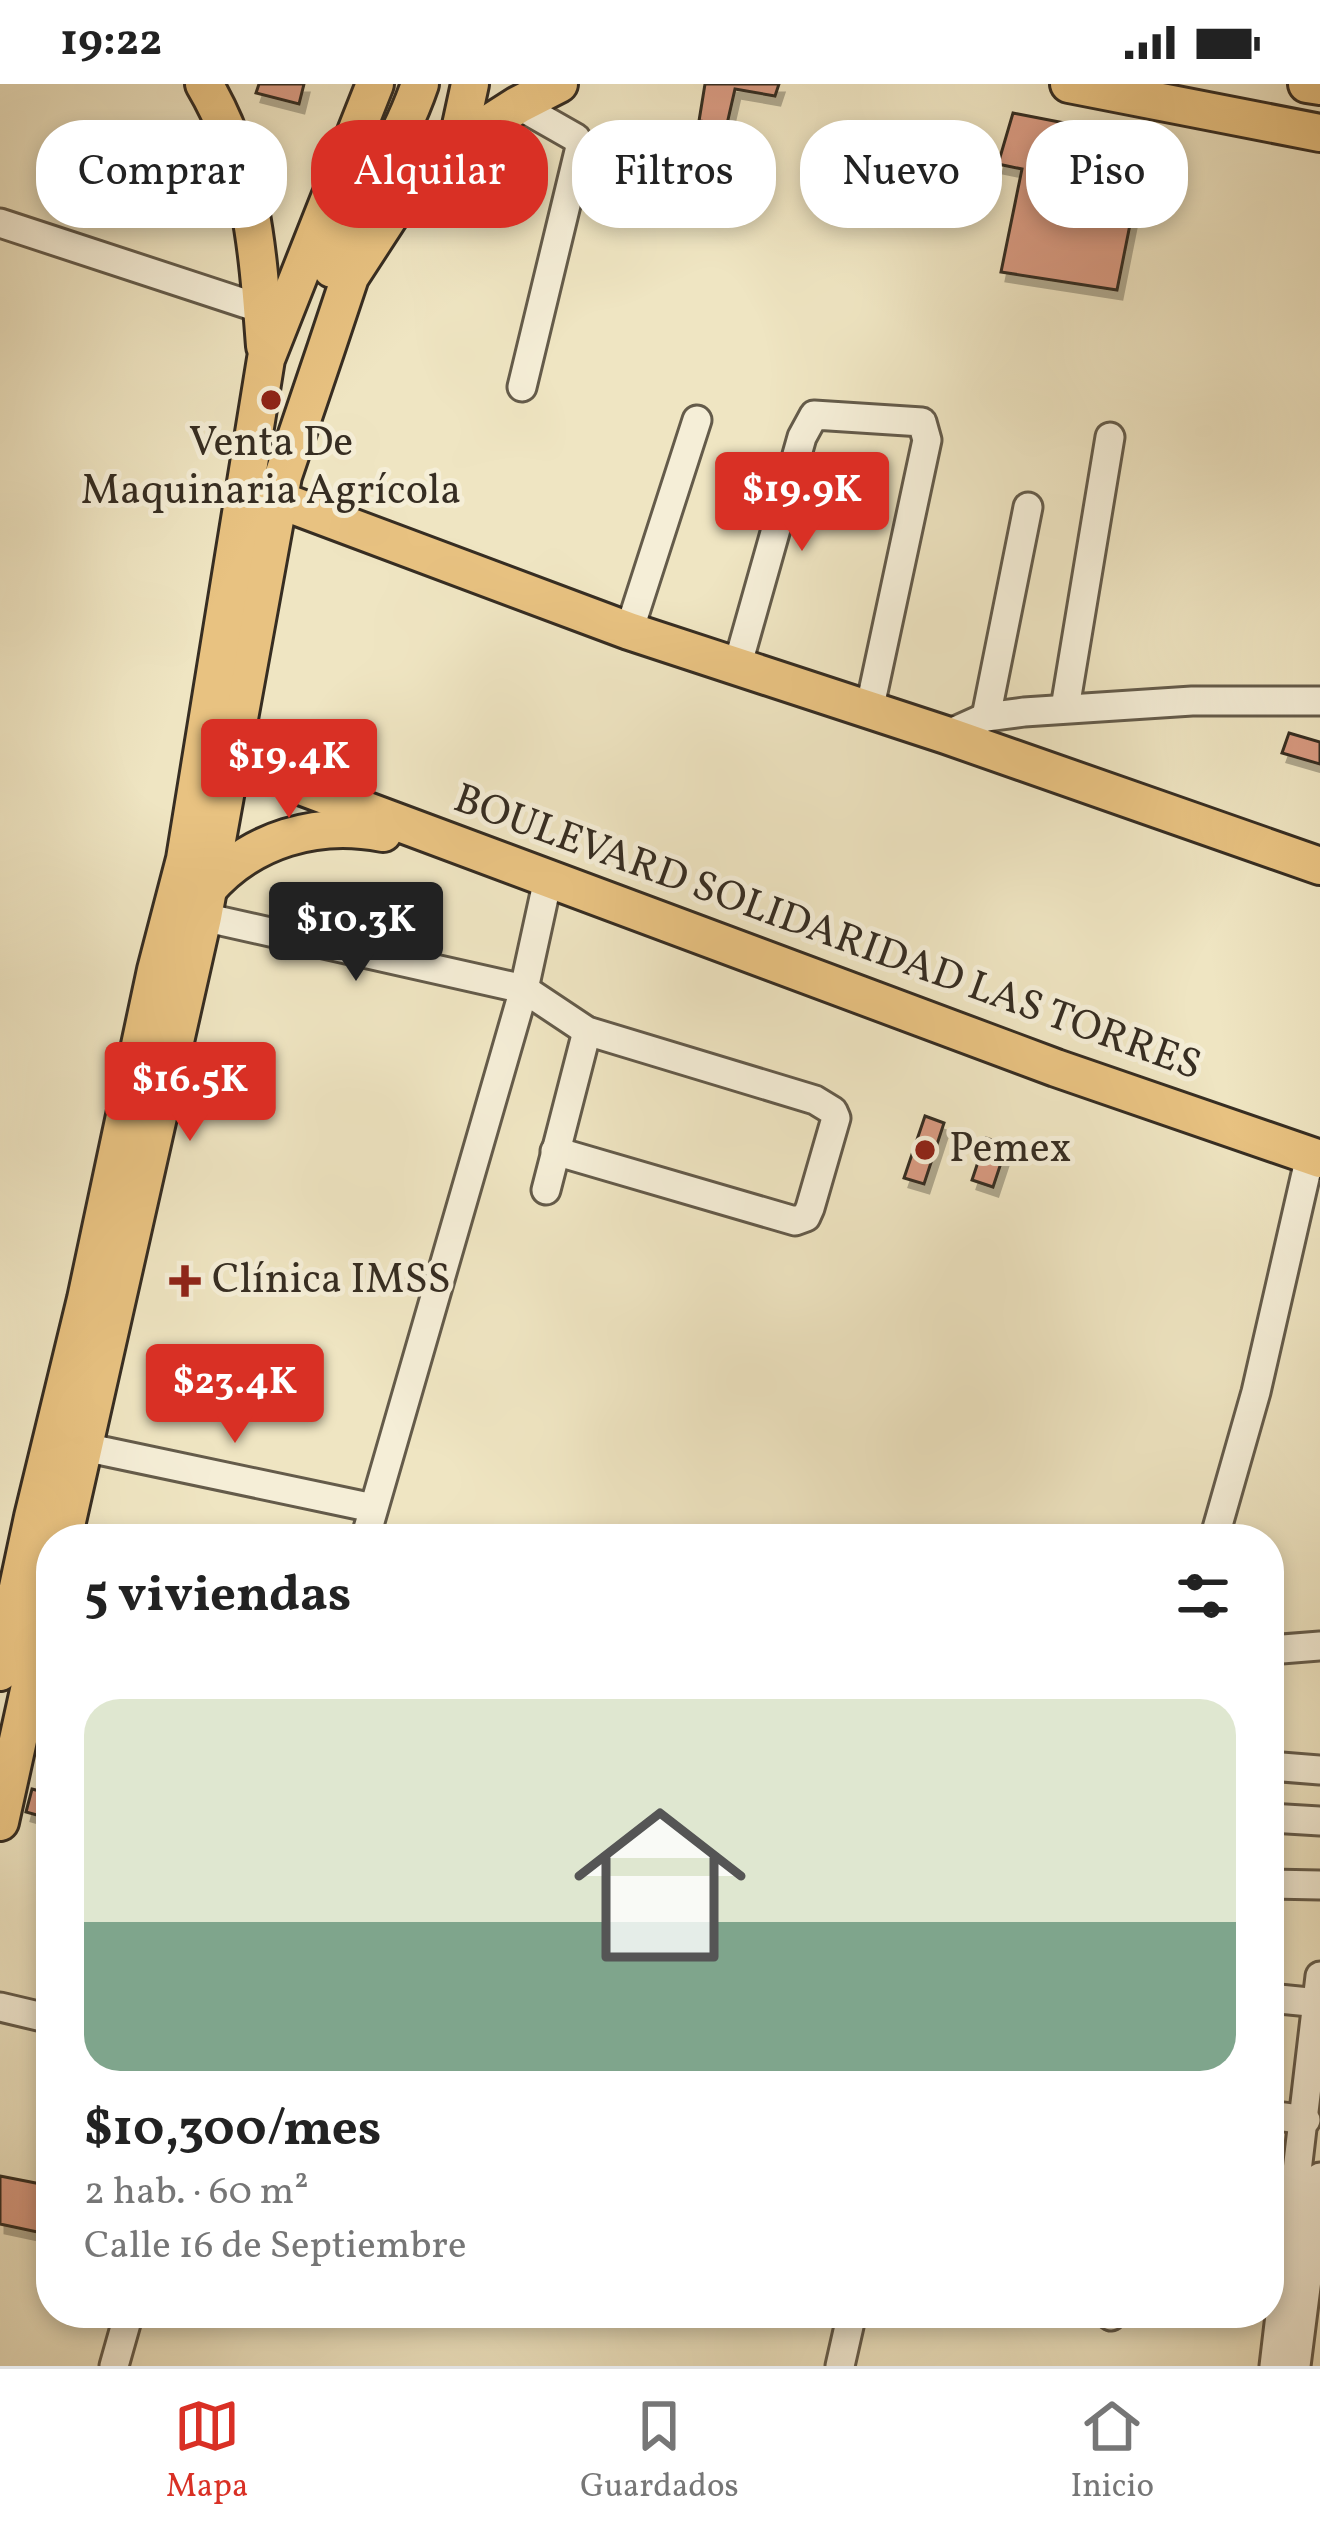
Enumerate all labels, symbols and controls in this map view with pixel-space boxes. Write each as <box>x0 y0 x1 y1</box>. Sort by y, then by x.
text: 19:22 <box>60 11 163 74</box>
chip: Comprar <box>36 120 287 228</box>
chip: Alquilar <box>311 120 548 228</box>
chip: Filtros <box>572 120 776 228</box>
chip: Nuevo <box>800 120 1002 228</box>
chip: Piso <box>1026 120 1188 228</box>
marker: Venta De Maquinaria Agrícola <box>258 387 284 413</box>
place label: Venta De Maquinaria Agrícola <box>81 415 461 522</box>
pin: $19.9K <box>704 452 900 554</box>
text: $19.9K <box>742 464 862 518</box>
pin: $19.4K <box>191 719 387 821</box>
text: $19.4K <box>228 731 350 785</box>
street label: BOULEVARD SOLIDARIDAD LAS TORRES <box>445 771 1209 1097</box>
pin: $10.3K <box>258 882 454 984</box>
text: $10.3K <box>296 894 416 948</box>
pin: $16.5K <box>92 1042 288 1144</box>
text: $16.5K <box>132 1054 248 1108</box>
place label: Pemex <box>949 1121 1071 1180</box>
marker: Pemex <box>912 1137 938 1163</box>
place label: Clínica IMSS <box>212 1252 451 1311</box>
marker: Clínica IMSS <box>169 1265 201 1297</box>
pin: $23.4K <box>137 1344 333 1446</box>
text: $23.4K <box>173 1356 297 1410</box>
text: 5 viviendas <box>84 1561 351 1632</box>
icon: filters <box>1170 1563 1236 1629</box>
icon: home <box>552 1777 768 1993</box>
text: $10,300/mes <box>84 2095 381 2166</box>
text: 2 hab. · 60 m² <box>84 2166 309 2220</box>
text: Calle 16 de Septiembre <box>84 2220 466 2274</box>
tab: Mapa <box>166 2393 248 2511</box>
tab: Guardados <box>580 2393 739 2511</box>
tab: Inicio <box>1070 2393 1154 2511</box>

